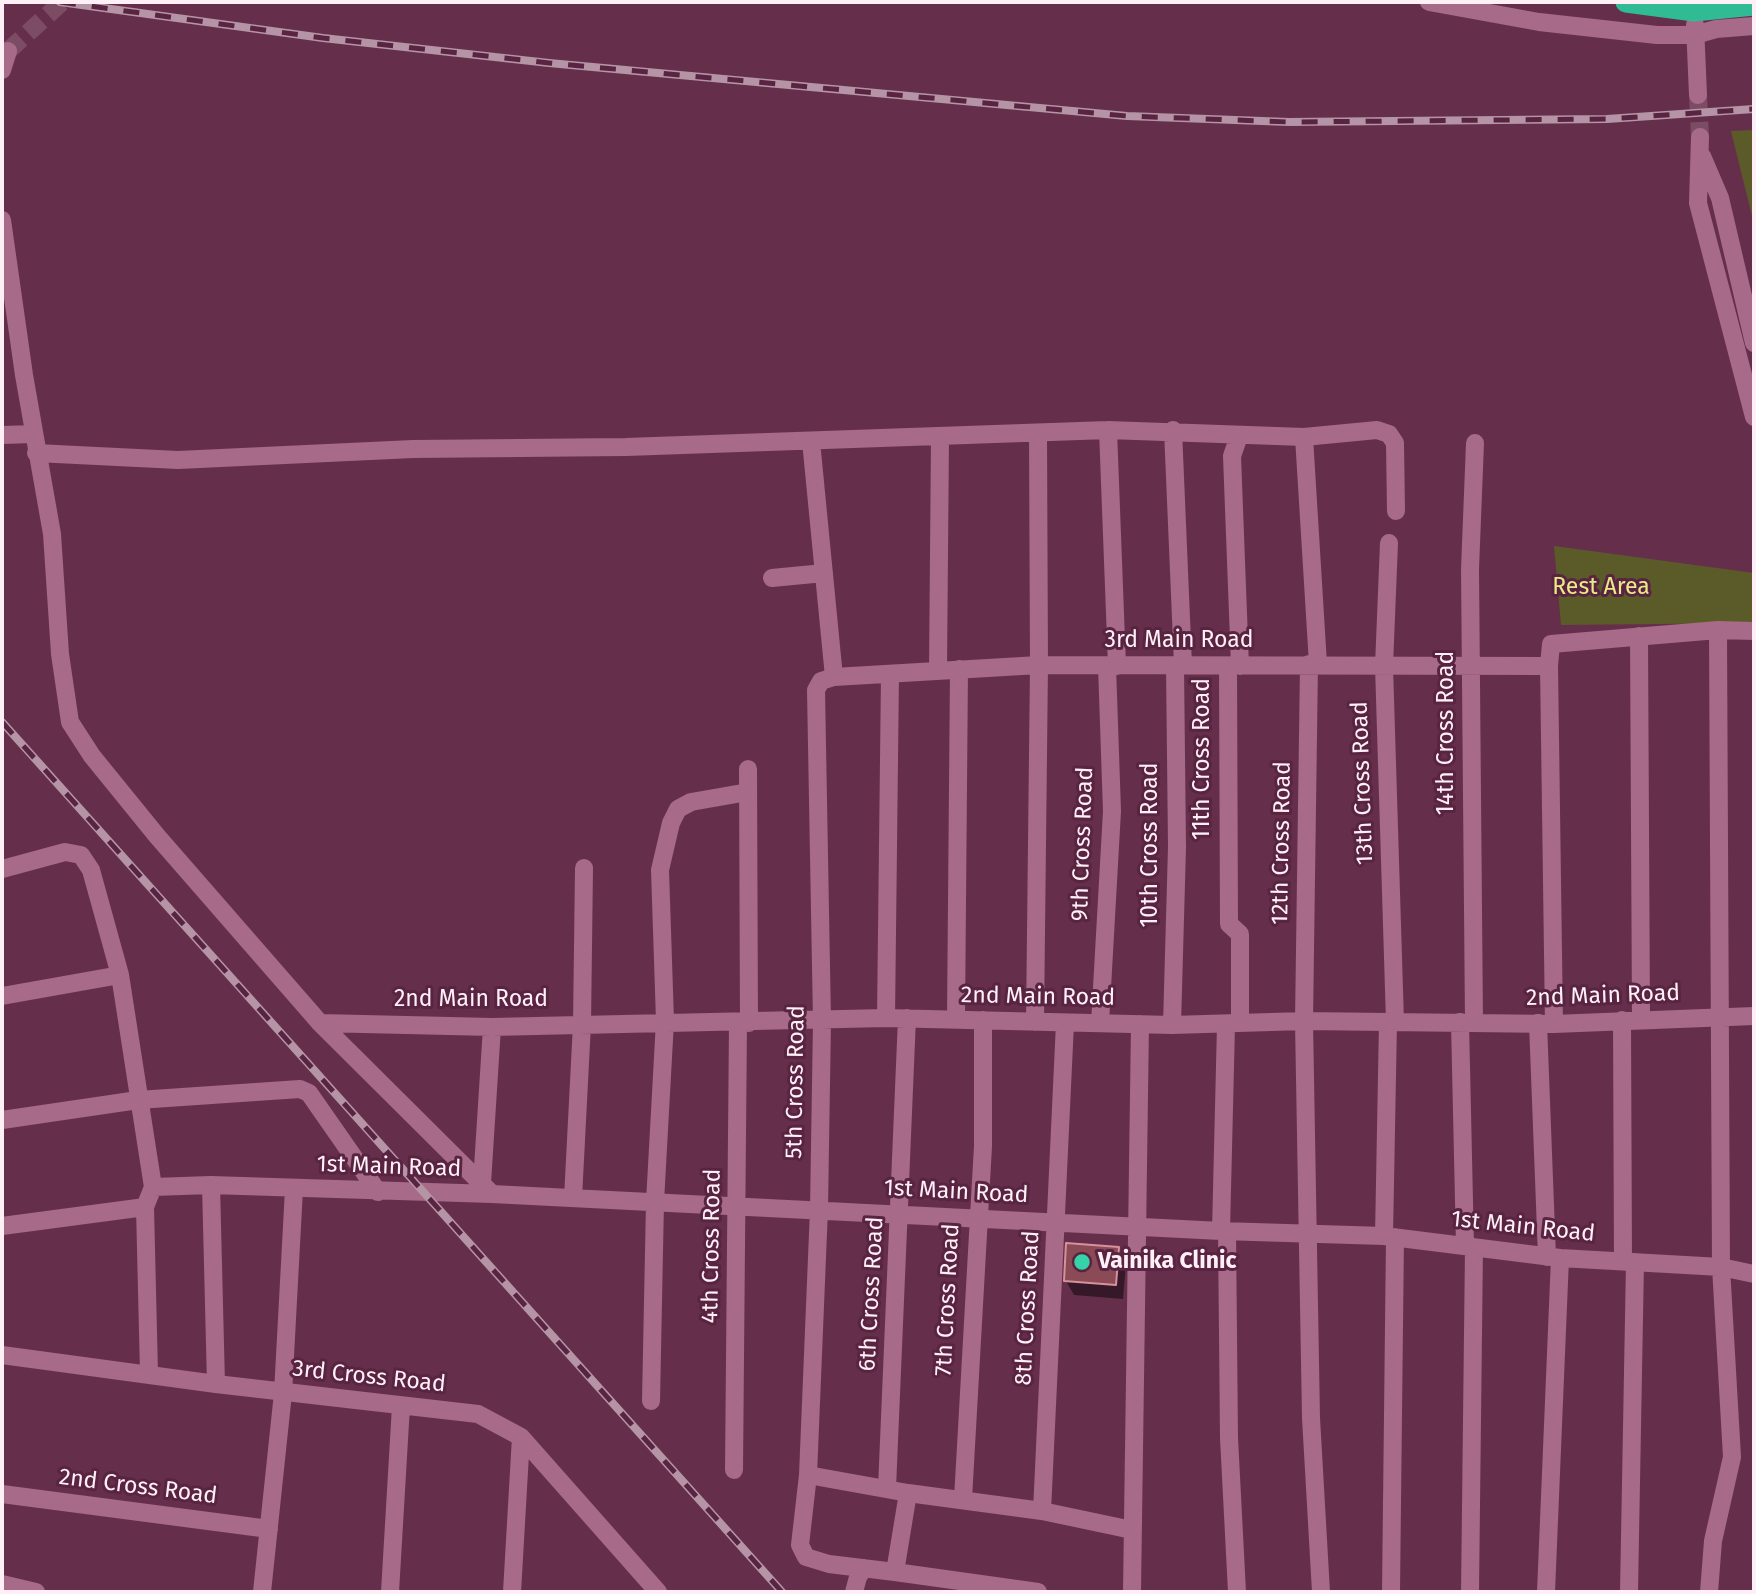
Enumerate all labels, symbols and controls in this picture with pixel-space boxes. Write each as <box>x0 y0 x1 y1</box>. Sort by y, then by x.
park label: Rest Area <box>1552 574 1650 602</box>
street label: 3rd Main Road <box>1104 627 1254 655</box>
street label: 14th Cross Road <box>1433 651 1461 815</box>
street label: 11th Cross Road <box>1189 678 1217 840</box>
street label: 13th Cross Road <box>1346 701 1380 865</box>
street label: 12th Cross Road <box>1267 761 1297 925</box>
street label: 10th Cross Road <box>1137 762 1165 928</box>
street label: 9th Cross Road <box>1067 766 1099 922</box>
street label: 2nd Main Road <box>1525 980 1681 1012</box>
street label: 2nd Main Road <box>961 982 1115 1012</box>
street label: 2nd Main Road <box>394 986 548 1014</box>
street label: 5th Cross Road <box>781 1005 811 1159</box>
street label: 1st Main Road <box>316 1151 462 1183</box>
street label: 4th Cross Road <box>697 1168 727 1324</box>
street label: 1st Main Road <box>883 1174 1029 1210</box>
street label: 1st Main Road <box>1450 1206 1596 1248</box>
street label: 6th Cross Road <box>854 1216 890 1372</box>
street label: 7th Cross Road <box>930 1223 966 1377</box>
street label: 8th Cross Road <box>1010 1230 1046 1386</box>
place label: Vainika Clinic <box>1098 1248 1237 1276</box>
marker: Vainika Clinic <box>1072 1252 1092 1272</box>
street label: 3rd Cross Road <box>291 1355 447 1399</box>
street label: 2nd Cross Road <box>57 1464 219 1510</box>

